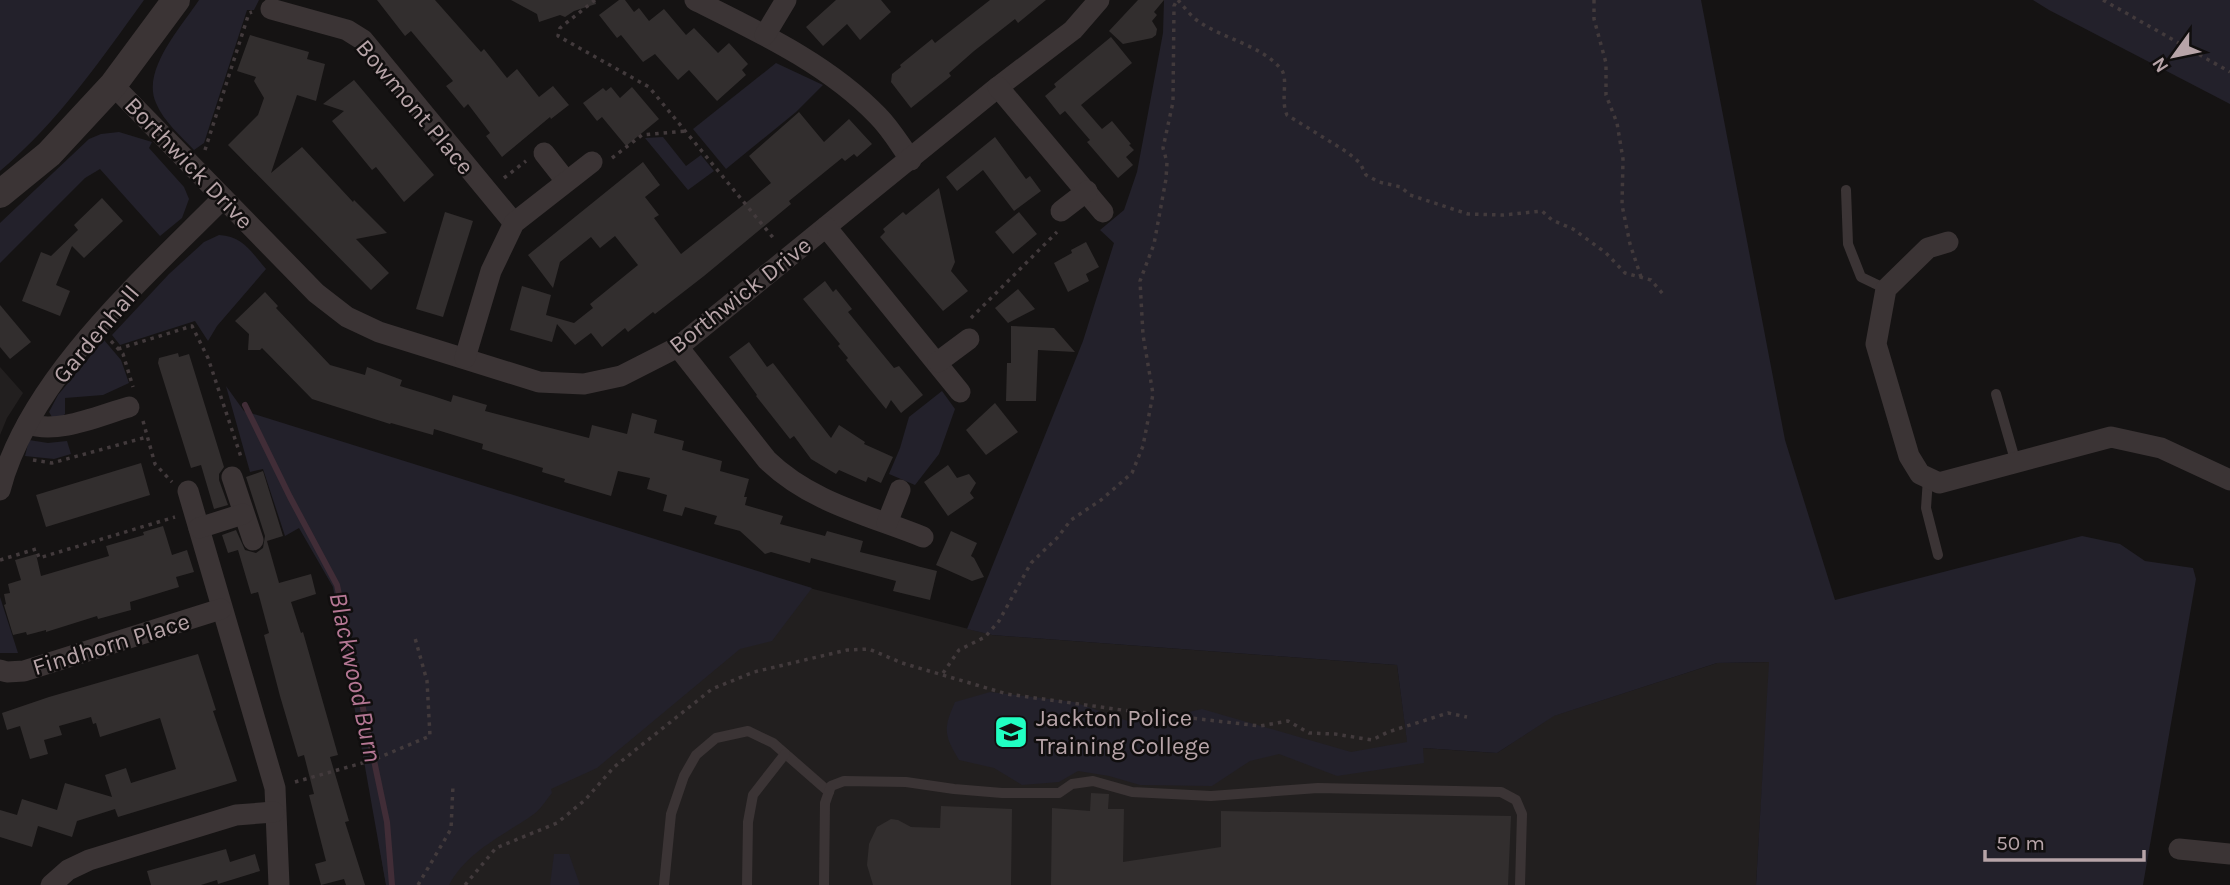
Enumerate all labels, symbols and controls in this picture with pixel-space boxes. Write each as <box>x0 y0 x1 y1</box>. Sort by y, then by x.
north arrow <box>2139 21 2209 91</box>
street label: Bowmont Place <box>350 34 480 180</box>
text: N <box>2148 53 2174 76</box>
street label: Borthwick Drive <box>119 91 259 235</box>
street label: Borthwick Drive <box>663 231 817 359</box>
street label: Gardenhall <box>47 279 145 389</box>
water label: Blackwood Burn <box>322 589 389 765</box>
street label: Findhorn Place <box>29 607 193 681</box>
place label: Jackton Police Training College <box>1036 704 1210 760</box>
school or university icon: Jackton Police Training College <box>992 713 1030 751</box>
scale bar <box>1985 818 2144 862</box>
text: 50 m <box>1996 831 2045 855</box>

